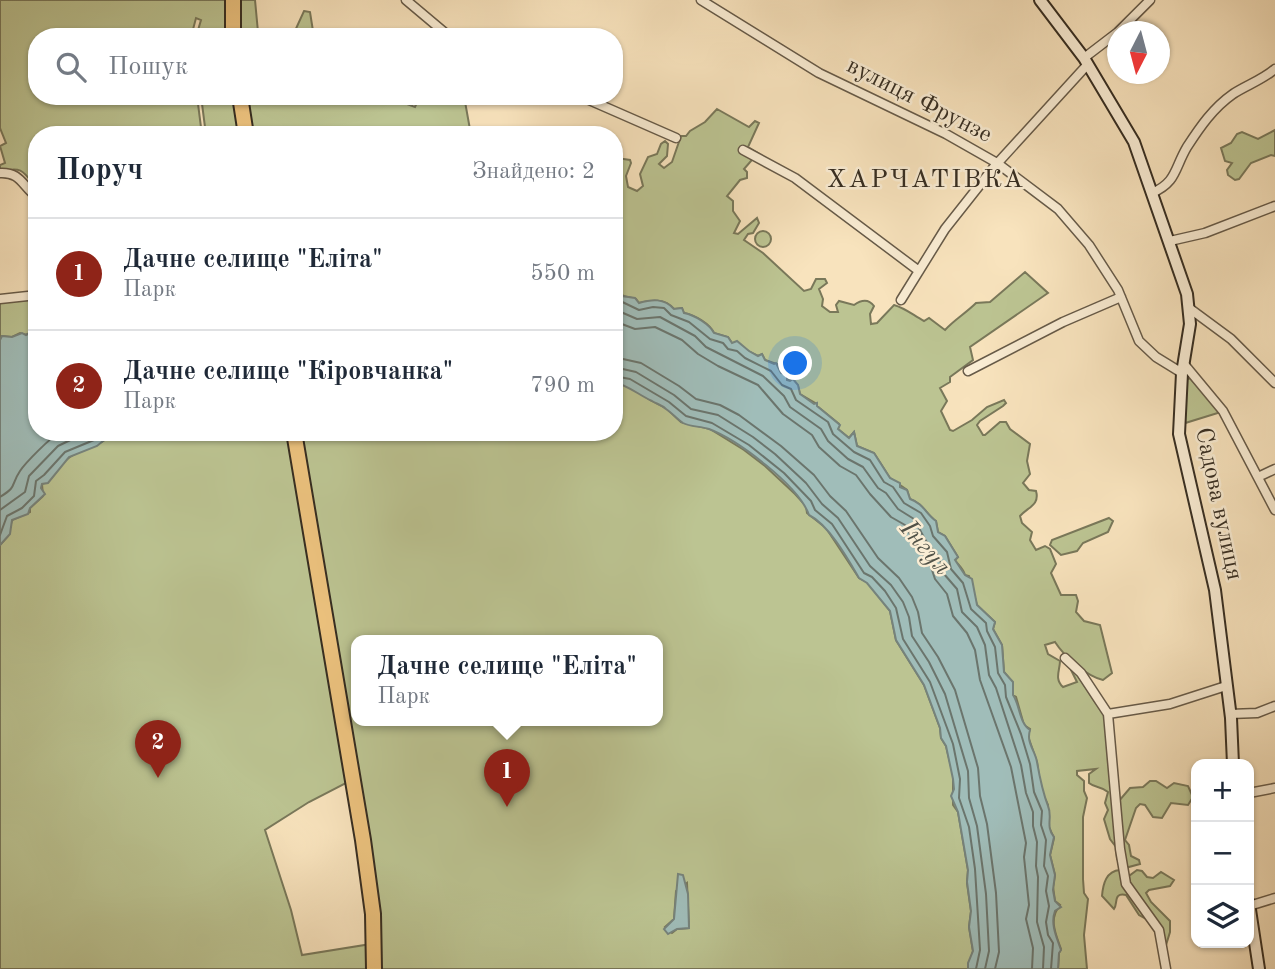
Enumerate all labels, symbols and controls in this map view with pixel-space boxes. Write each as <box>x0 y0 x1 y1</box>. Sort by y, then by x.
north arrow <box>1107 21 1170 84</box>
search box <box>28 28 623 105</box>
icon: search <box>52 48 90 86</box>
text: Пошук <box>108 54 188 80</box>
street label: вулиця Фрунзе <box>842 54 996 148</box>
text: Поруч <box>56 156 143 186</box>
text: Знайдено: 2 <box>472 160 595 183</box>
district label: ХАРЧАТІВКА <box>827 167 1025 193</box>
text: Дачне селище "Еліта" <box>123 247 383 273</box>
text: 1 <box>72 262 86 285</box>
text: 550 m <box>530 262 595 285</box>
text: Парк <box>123 278 176 301</box>
your location <box>778 346 812 380</box>
text: Дачне селище "Кіровчанка" <box>123 359 453 385</box>
text: 2 <box>72 374 86 397</box>
text: 790 m <box>530 374 595 397</box>
text: Парк <box>123 390 176 413</box>
street label: Садова вулиця <box>1190 426 1246 582</box>
water label: Інгул <box>894 515 955 580</box>
popup <box>351 635 663 726</box>
text: Дачне селище "Еліта" <box>377 654 637 680</box>
text: Парк <box>377 685 430 708</box>
pin: 2 <box>135 720 181 778</box>
pin: 1 <box>484 749 530 807</box>
map controls <box>1191 759 1254 948</box>
button: + <box>1191 759 1254 822</box>
button: − <box>1191 822 1254 885</box>
button: layers <box>1191 885 1254 948</box>

